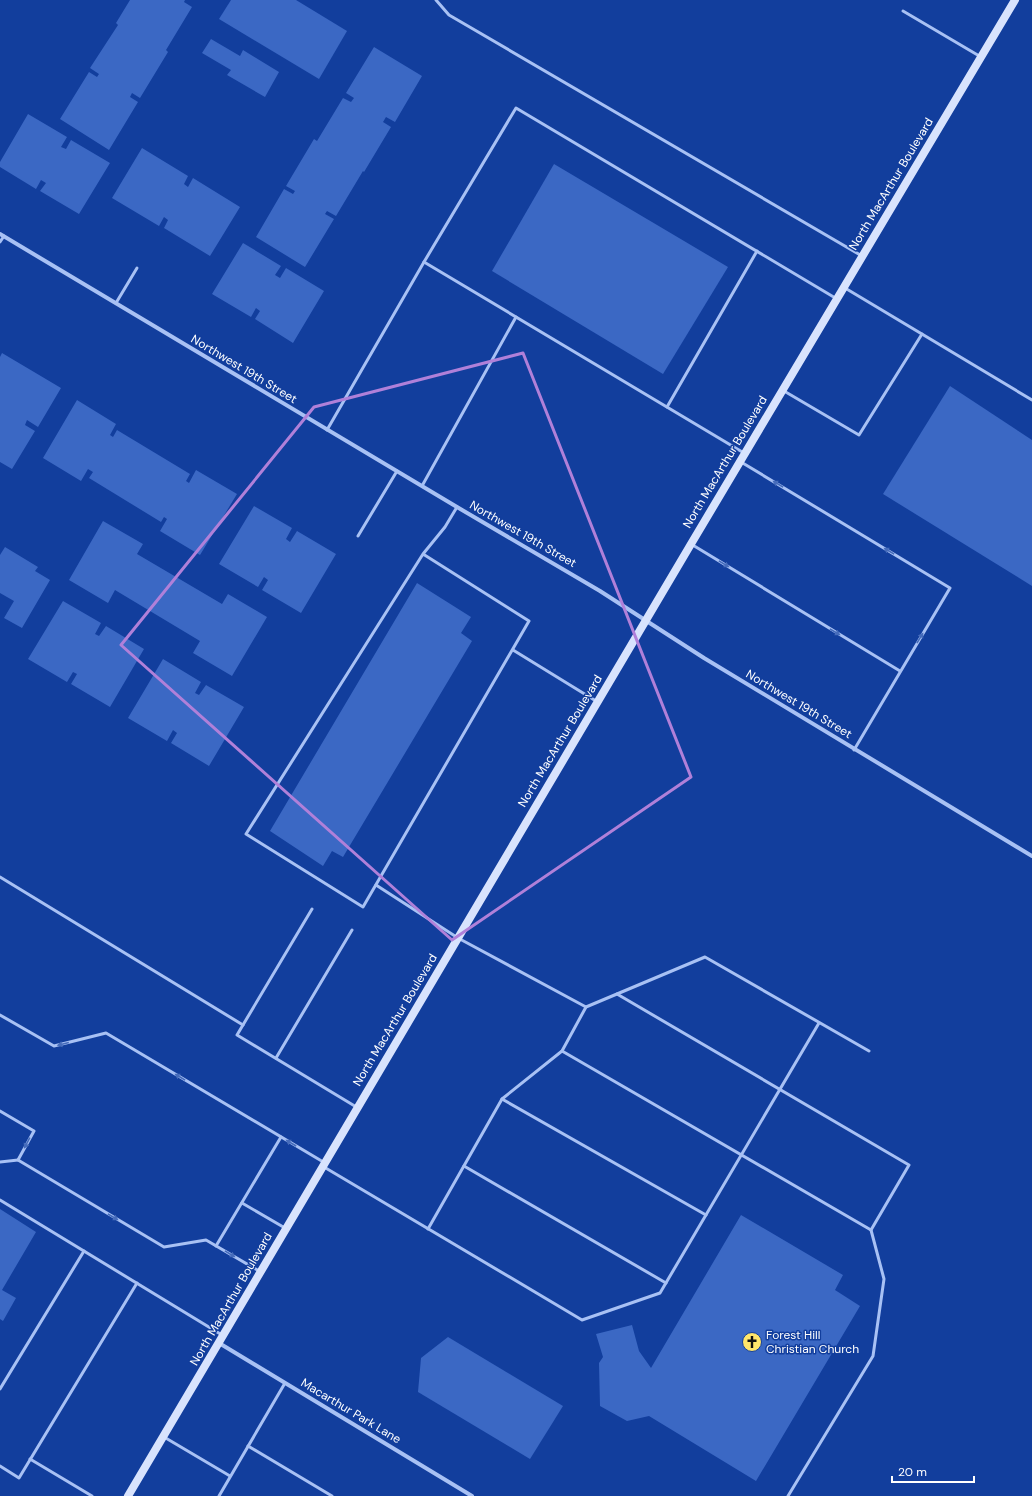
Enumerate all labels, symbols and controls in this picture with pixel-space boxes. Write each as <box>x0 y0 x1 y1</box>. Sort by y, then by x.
street label: North MacArthur Boulevard <box>845 115 937 253</box>
street label: Northwest 19th Street <box>188 331 300 407</box>
street label: North MacArthur Boulevard <box>679 393 771 531</box>
one-way arrow <box>772 481 784 488</box>
street label: Northwest 19th Street <box>467 497 580 571</box>
one-way arrow <box>883 548 895 555</box>
one-way arrow <box>718 561 730 568</box>
one-way arrow <box>830 628 840 636</box>
one-way arrow <box>916 632 923 644</box>
street label: Northwest 19th Street <box>743 666 855 742</box>
street label: North MacArthur Boulevard <box>514 672 606 810</box>
street label: North MacArthur Boulevard <box>349 951 441 1089</box>
one-way arrow <box>57 1041 69 1047</box>
one-way arrow <box>174 1073 185 1080</box>
one-way arrow <box>24 1137 31 1149</box>
one-way arrow <box>285 1140 297 1147</box>
one-way arrow <box>108 1213 118 1221</box>
street label: North MacArthur Boulevard <box>186 1229 276 1369</box>
one-way arrow <box>224 1251 236 1258</box>
place label: Forest Hill Christian Church <box>766 1327 859 1357</box>
church icon: Forest Hill Christian Church <box>741 1331 763 1353</box>
street label: Macarthur Park Lane <box>298 1375 404 1447</box>
scale bar <box>892 1458 974 1484</box>
text: 20 m <box>898 1464 927 1480</box>

